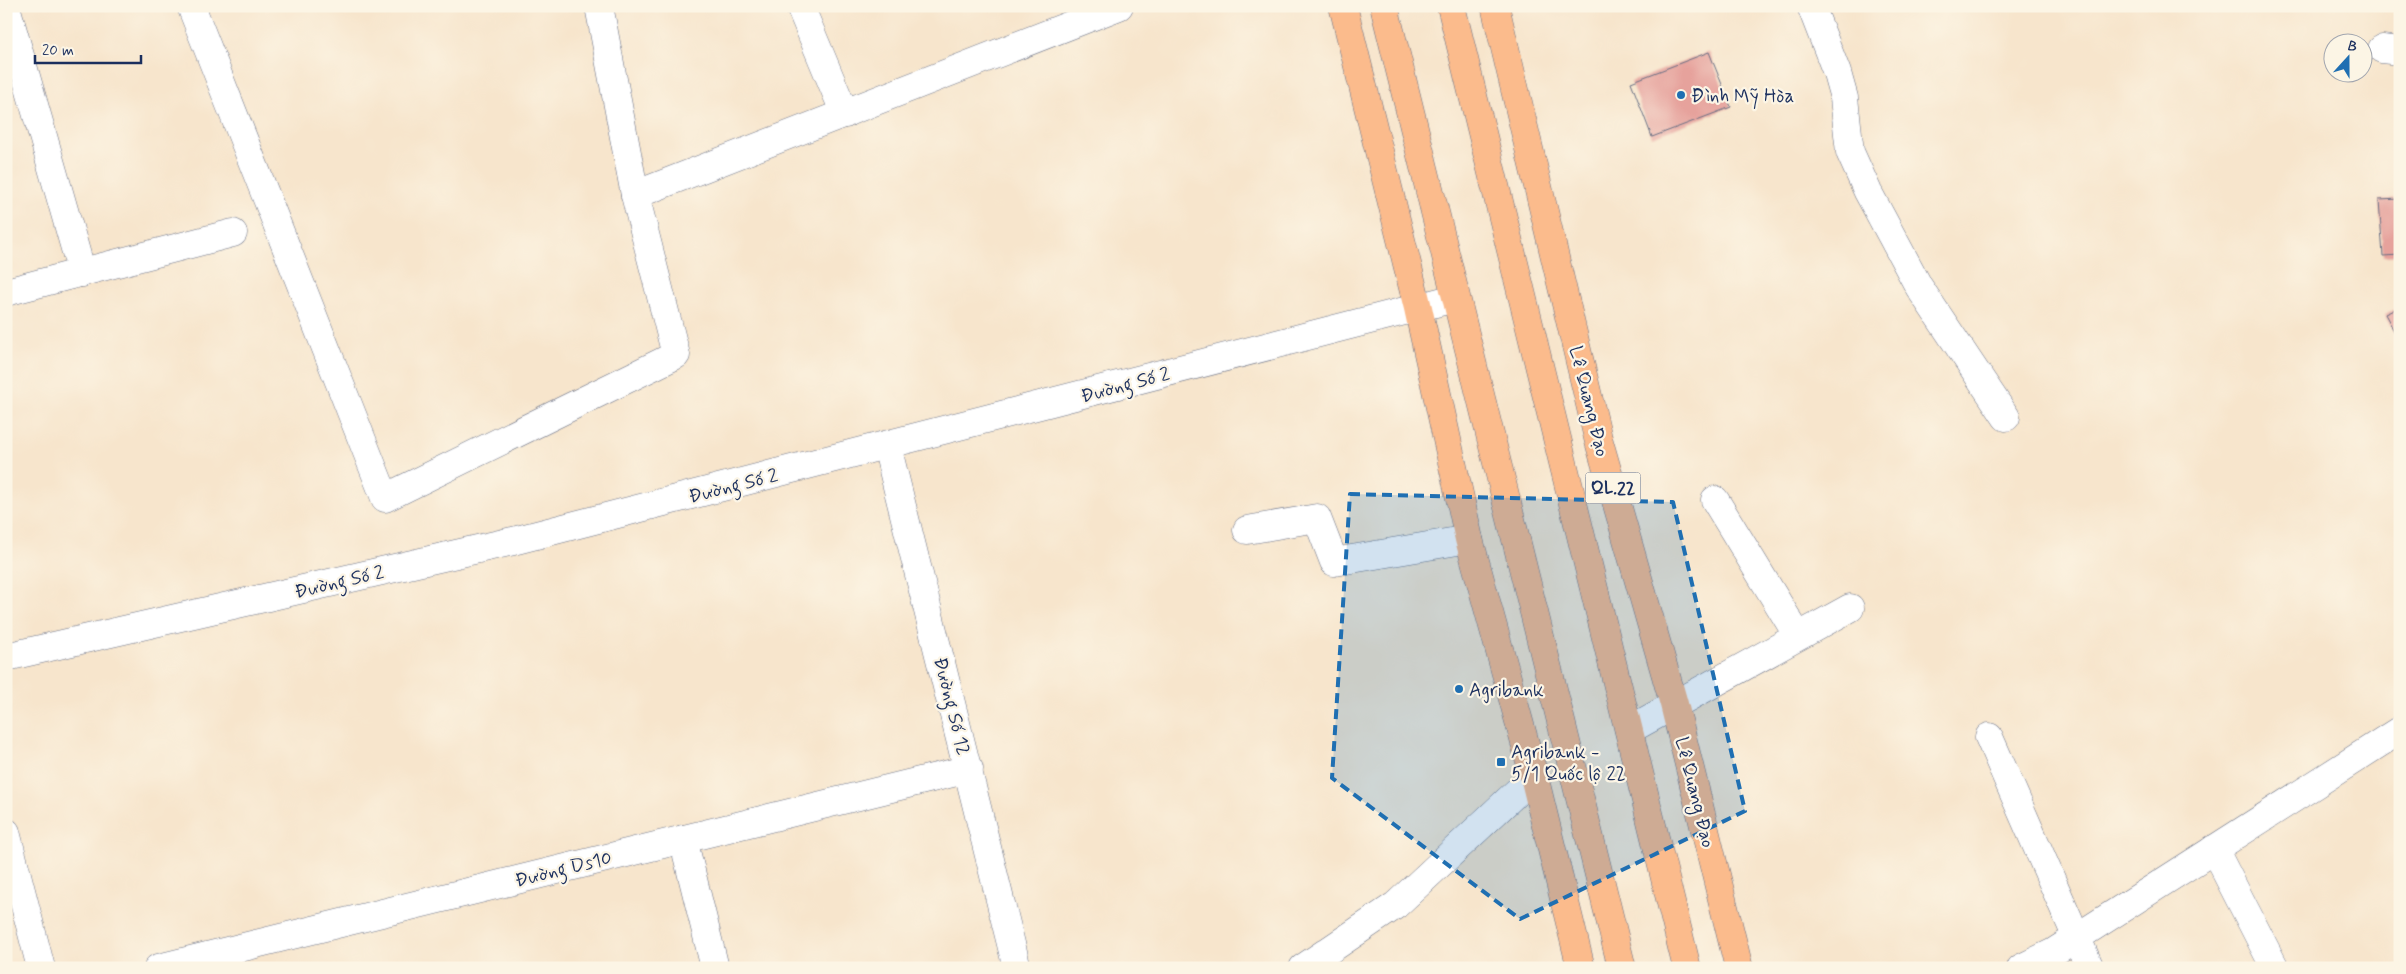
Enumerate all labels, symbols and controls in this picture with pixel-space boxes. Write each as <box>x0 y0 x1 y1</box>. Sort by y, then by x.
scale bar <box>35 32 141 64</box>
north arrow <box>2324 32 2374 82</box>
text: B <box>2345 37 2360 57</box>
text: 20 m <box>42 41 74 61</box>
place label: Đình Mỹ Hòa <box>1691 84 1794 110</box>
marker: Đình Mỹ Hòa <box>1675 89 1687 101</box>
street label: Lê Quang Đạo <box>1561 343 1614 460</box>
street label: Đường Số 2 <box>1078 362 1173 412</box>
street label: Đường Số 2 <box>686 463 781 513</box>
road number: QL.22 <box>1586 472 1640 503</box>
street label: Đường Số 2 <box>292 560 387 608</box>
street label: Đường Số 12 <box>924 655 976 759</box>
place label: Agribank <box>1469 678 1544 704</box>
marker: Agribank <box>1453 683 1465 695</box>
street label: Lê Quang Đạo <box>1667 734 1720 851</box>
place label: Agribank - 5/1 Quốc lộ 22 <box>1511 740 1626 787</box>
marker: Agribank - 5/1 Quốc lộ 22 <box>1495 756 1507 768</box>
street label: Đường Ds10 <box>512 845 615 896</box>

